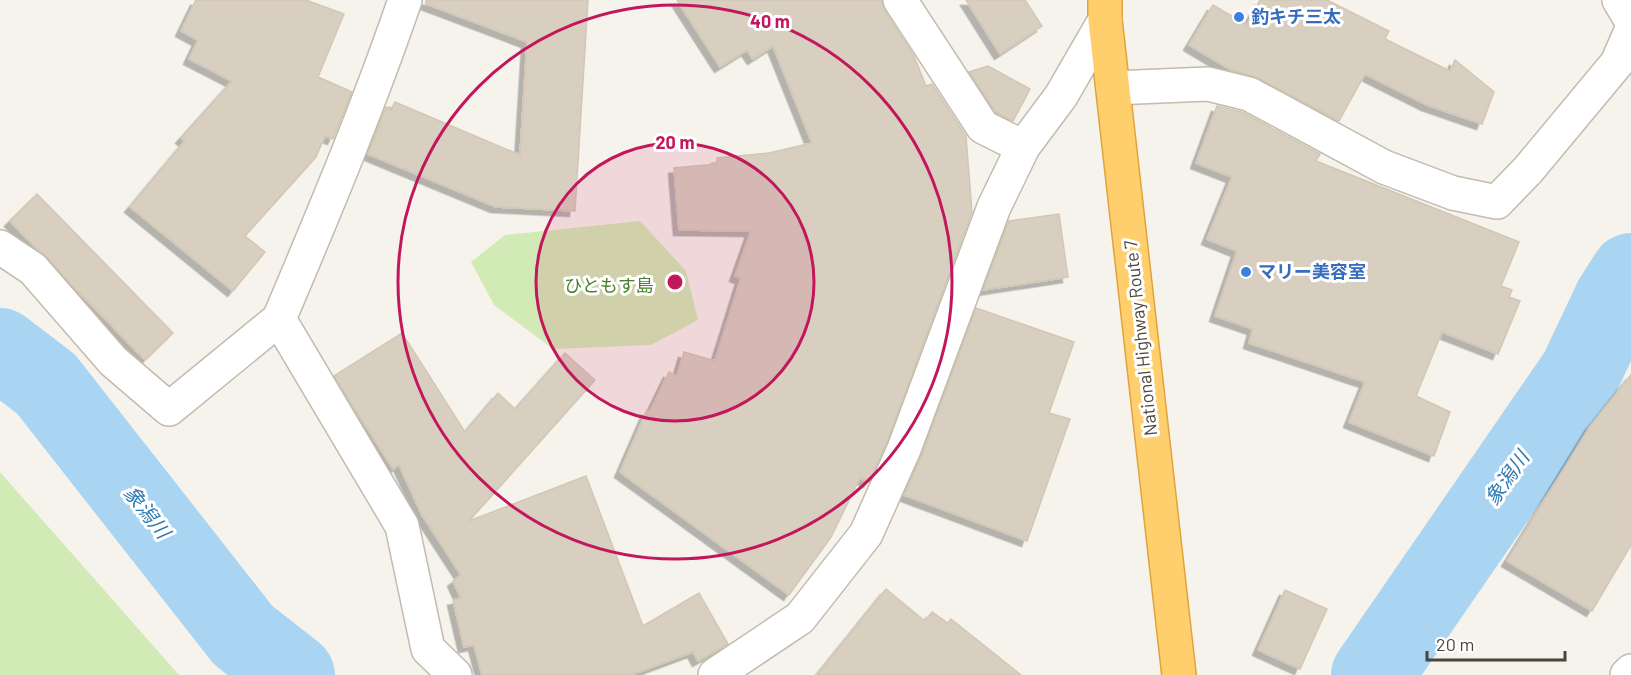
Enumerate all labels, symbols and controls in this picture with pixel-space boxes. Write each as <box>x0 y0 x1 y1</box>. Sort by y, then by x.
place label: 釣キチ三太 <box>1251 5 1341 27</box>
text: 40 m <box>750 10 790 32</box>
marker: 釣キチ三太 <box>1232 10 1246 24</box>
text: 20 m <box>656 131 694 153</box>
street label: National Highway Route 7 <box>1119 239 1161 437</box>
place label: マリー美容室 <box>1258 260 1366 282</box>
marker: マリー美容室 <box>1239 265 1253 279</box>
centre of rings <box>665 272 685 292</box>
park label: ひともす島 <box>564 274 654 296</box>
water label: 象潟川 <box>1479 444 1534 509</box>
water label: 象潟川 <box>120 480 177 544</box>
scale bar <box>1427 624 1565 662</box>
text: 20 m <box>1436 633 1474 655</box>

